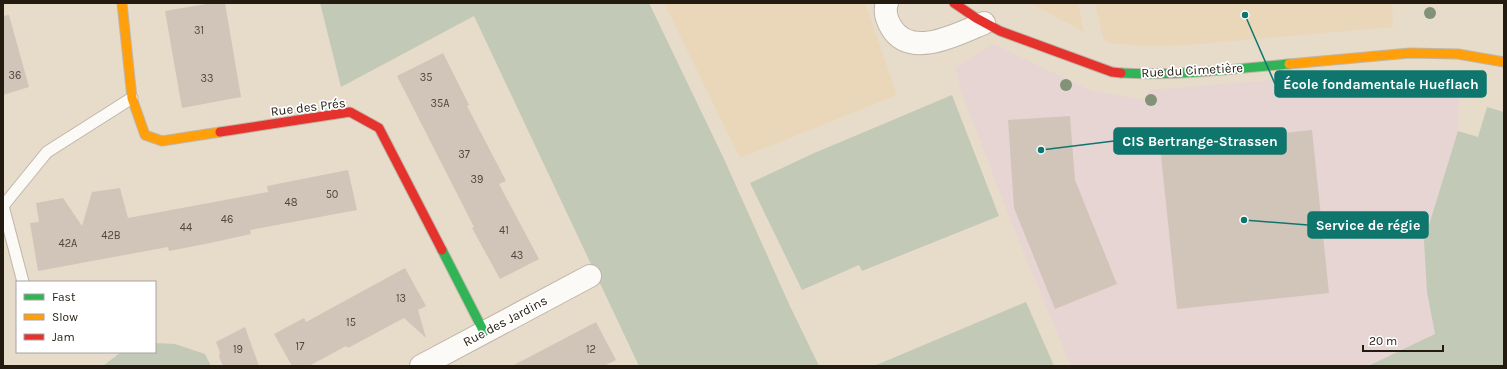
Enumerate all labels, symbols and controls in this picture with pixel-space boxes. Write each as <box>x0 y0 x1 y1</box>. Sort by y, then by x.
house number: 31 <box>194 24 204 37</box>
street label: Rue du Cimetière <box>1141 60 1244 80</box>
house number: 36 <box>9 69 21 82</box>
house number: 35 <box>420 71 432 84</box>
callout: École fondamentale Hueflach <box>1275 71 1486 97</box>
house number: 33 <box>201 72 214 85</box>
text: École fondamentale Hueflach <box>1283 75 1479 93</box>
street label: Rue des Prés <box>270 95 346 119</box>
house number: 35A <box>430 97 450 110</box>
callout: CIS Bertrange-Strassen <box>1114 128 1286 154</box>
text: CIS Bertrange-Strassen <box>1122 133 1278 150</box>
house number: 37 <box>458 148 470 161</box>
house number: 39 <box>471 173 483 186</box>
house number: 50 <box>326 188 338 201</box>
house number: 48 <box>285 196 298 209</box>
callout: Service de régie <box>1308 212 1428 238</box>
house number: 46 <box>221 213 233 226</box>
text: Service de régie <box>1316 217 1420 234</box>
house number: 44 <box>180 221 192 234</box>
house number: 41 <box>499 224 509 237</box>
house number: 42B <box>101 229 121 242</box>
house number: 42A <box>59 237 78 250</box>
house number: 43 <box>511 249 523 262</box>
legend <box>16 281 156 353</box>
text: Fast <box>52 290 76 304</box>
house number: 13 <box>396 292 406 305</box>
street label: Rue des Jardins <box>460 292 550 350</box>
text: Slow <box>52 310 78 324</box>
house number: 15 <box>346 316 356 329</box>
scale bar <box>1363 327 1443 353</box>
text: Jam <box>52 330 75 344</box>
text: 20 m <box>1369 334 1397 348</box>
house number: 17 <box>296 340 304 353</box>
house number: 19 <box>233 343 243 356</box>
house number: 12 <box>586 343 596 356</box>

